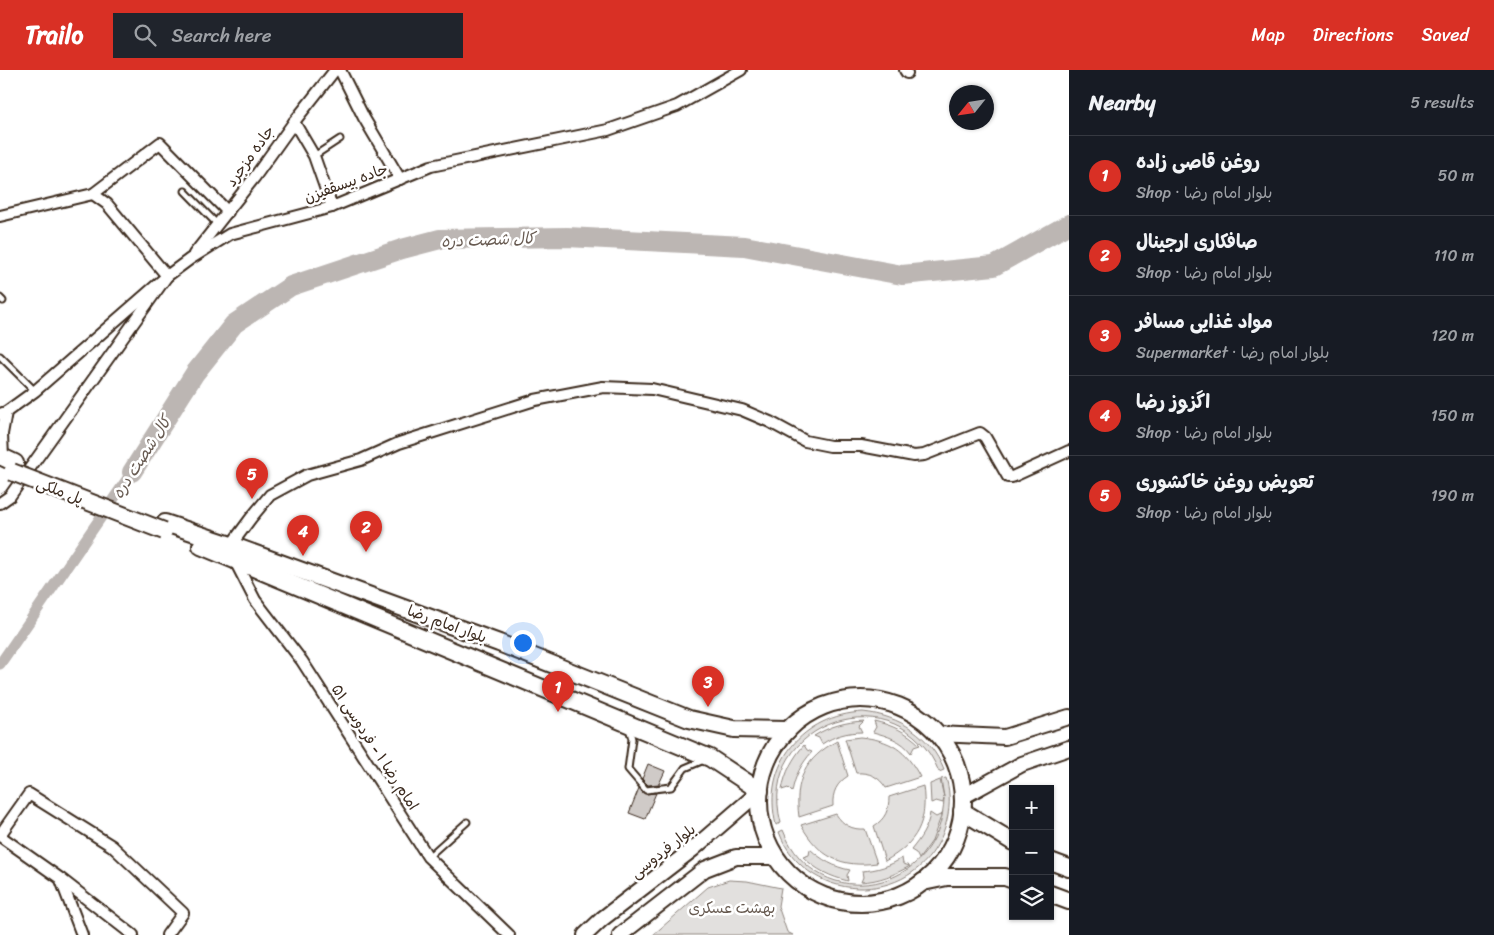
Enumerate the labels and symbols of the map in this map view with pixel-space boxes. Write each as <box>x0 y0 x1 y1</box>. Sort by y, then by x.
north arrow <box>949 85 994 130</box>
street label: جاده مزجرد <box>219 120 281 192</box>
street label: جاده بیسقفیزن <box>300 156 392 210</box>
water label: کال شصت دره <box>441 223 539 256</box>
water label: کال شصت دره <box>104 407 181 505</box>
pin: 5 <box>236 458 268 499</box>
street label: پل ملکی <box>33 470 87 512</box>
pin: 2 <box>350 511 382 552</box>
pin: 4 <box>287 515 319 556</box>
street label: بلوار امام رضا <box>403 598 491 650</box>
your location <box>510 630 536 656</box>
pin: 3 <box>692 666 724 707</box>
pin: 1 <box>542 671 574 712</box>
street label: امام رضا ۱ - فردوسی ۵۱ <box>324 679 426 815</box>
street label: بلوار فردوسی <box>624 817 702 885</box>
park label: بهشت عسکری <box>689 895 775 921</box>

